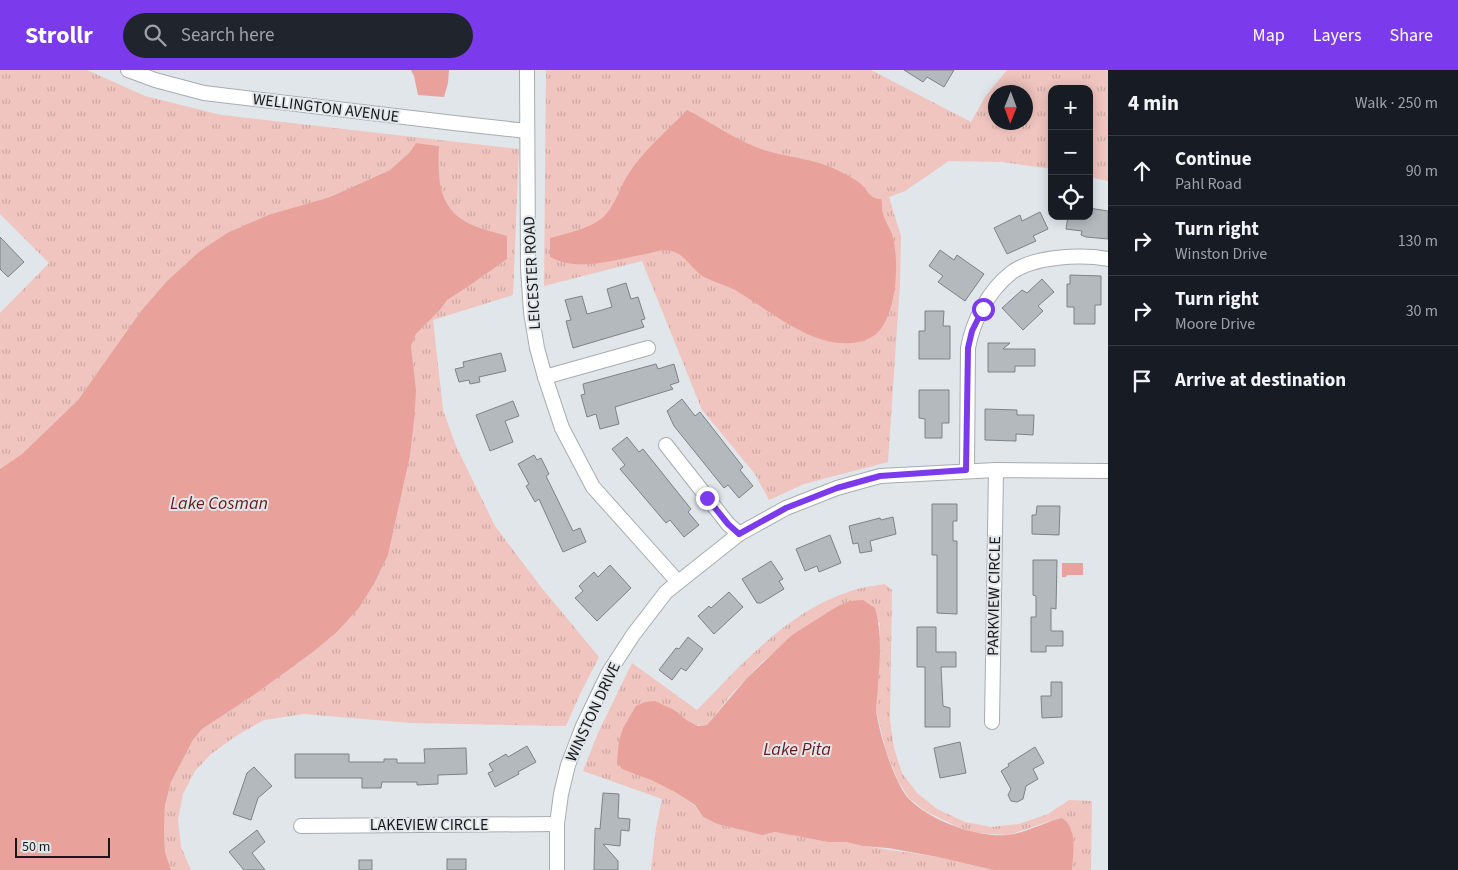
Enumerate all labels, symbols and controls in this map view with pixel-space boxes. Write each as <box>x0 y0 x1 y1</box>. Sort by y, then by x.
search box <box>123 13 473 58</box>
text: Strollr <box>25 18 93 53</box>
icon: search <box>141 21 169 49</box>
text: Search here <box>181 22 274 49</box>
text: Map <box>1253 23 1285 48</box>
text: Layers <box>1313 23 1362 48</box>
text: Share <box>1390 23 1433 48</box>
north arrow <box>988 85 1033 130</box>
map controls <box>1048 85 1093 220</box>
button: + <box>1048 85 1093 130</box>
street label: WELLINGTON AVENUE <box>252 88 400 128</box>
text: 4 min <box>1128 88 1179 118</box>
text: Walk · 250 m <box>1355 92 1438 114</box>
button: − <box>1048 130 1093 175</box>
text: Continue <box>1175 146 1252 173</box>
icon: ahead <box>1128 157 1156 185</box>
text: 90 m <box>1406 160 1438 182</box>
text: Pahl Road <box>1175 173 1242 195</box>
button: locate <box>1048 175 1093 220</box>
street label: LEICESTER ROAD <box>518 216 546 330</box>
text: Turn right <box>1175 216 1259 243</box>
icon: right <box>1128 227 1156 255</box>
text: 130 m <box>1398 230 1438 252</box>
text: Winston Drive <box>1175 243 1267 265</box>
text: Turn right <box>1175 286 1259 313</box>
icon: right <box>1128 297 1156 325</box>
route start <box>972 298 995 321</box>
text: 30 m <box>1406 300 1438 322</box>
text: Moore Drive <box>1175 313 1255 335</box>
icon: arrive <box>1128 367 1156 395</box>
text: Arrive at destination <box>1175 367 1346 394</box>
route end <box>696 487 719 510</box>
water label: Lake Cosman <box>170 491 268 516</box>
street label: PARKVIEW CIRCLE <box>982 536 1006 656</box>
street label: WINSTON DRIVE <box>560 659 626 765</box>
water label: Lake Pita <box>763 737 831 762</box>
street label: LAKEVIEW CIRCLE <box>370 814 488 836</box>
scale bar <box>15 835 110 858</box>
text: 50 m <box>22 837 50 857</box>

